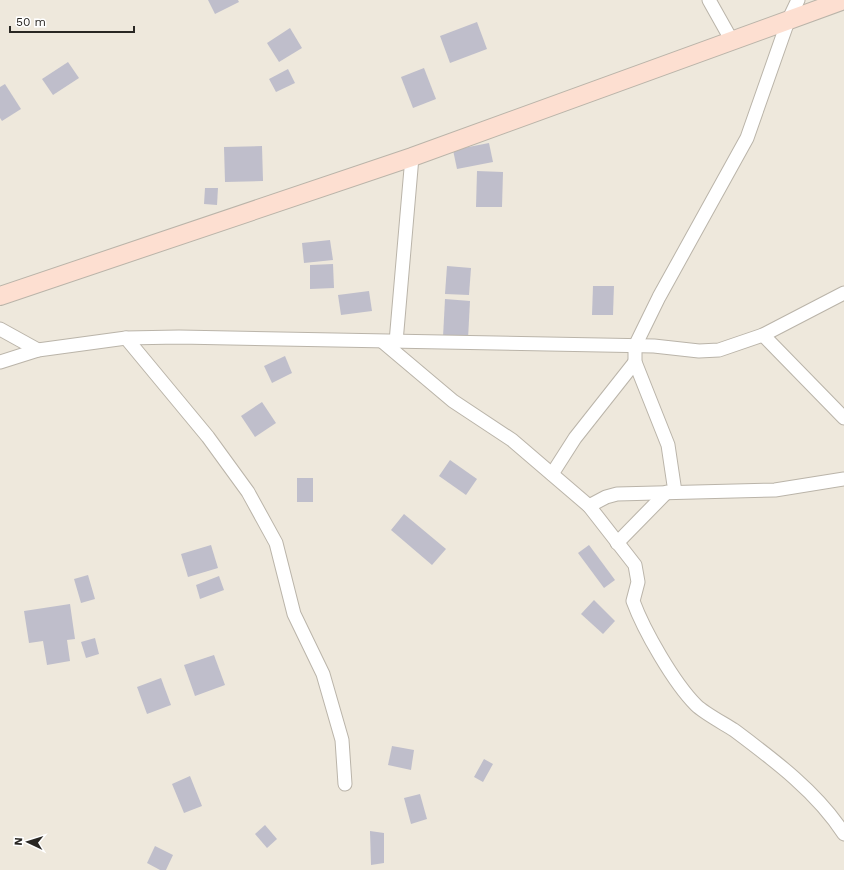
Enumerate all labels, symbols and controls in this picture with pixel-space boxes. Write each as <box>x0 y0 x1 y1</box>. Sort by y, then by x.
scale bar <box>10 8 134 34</box>
text: 50 m <box>16 15 46 29</box>
north arrow <box>8 822 48 862</box>
text: N <box>12 837 25 846</box>

